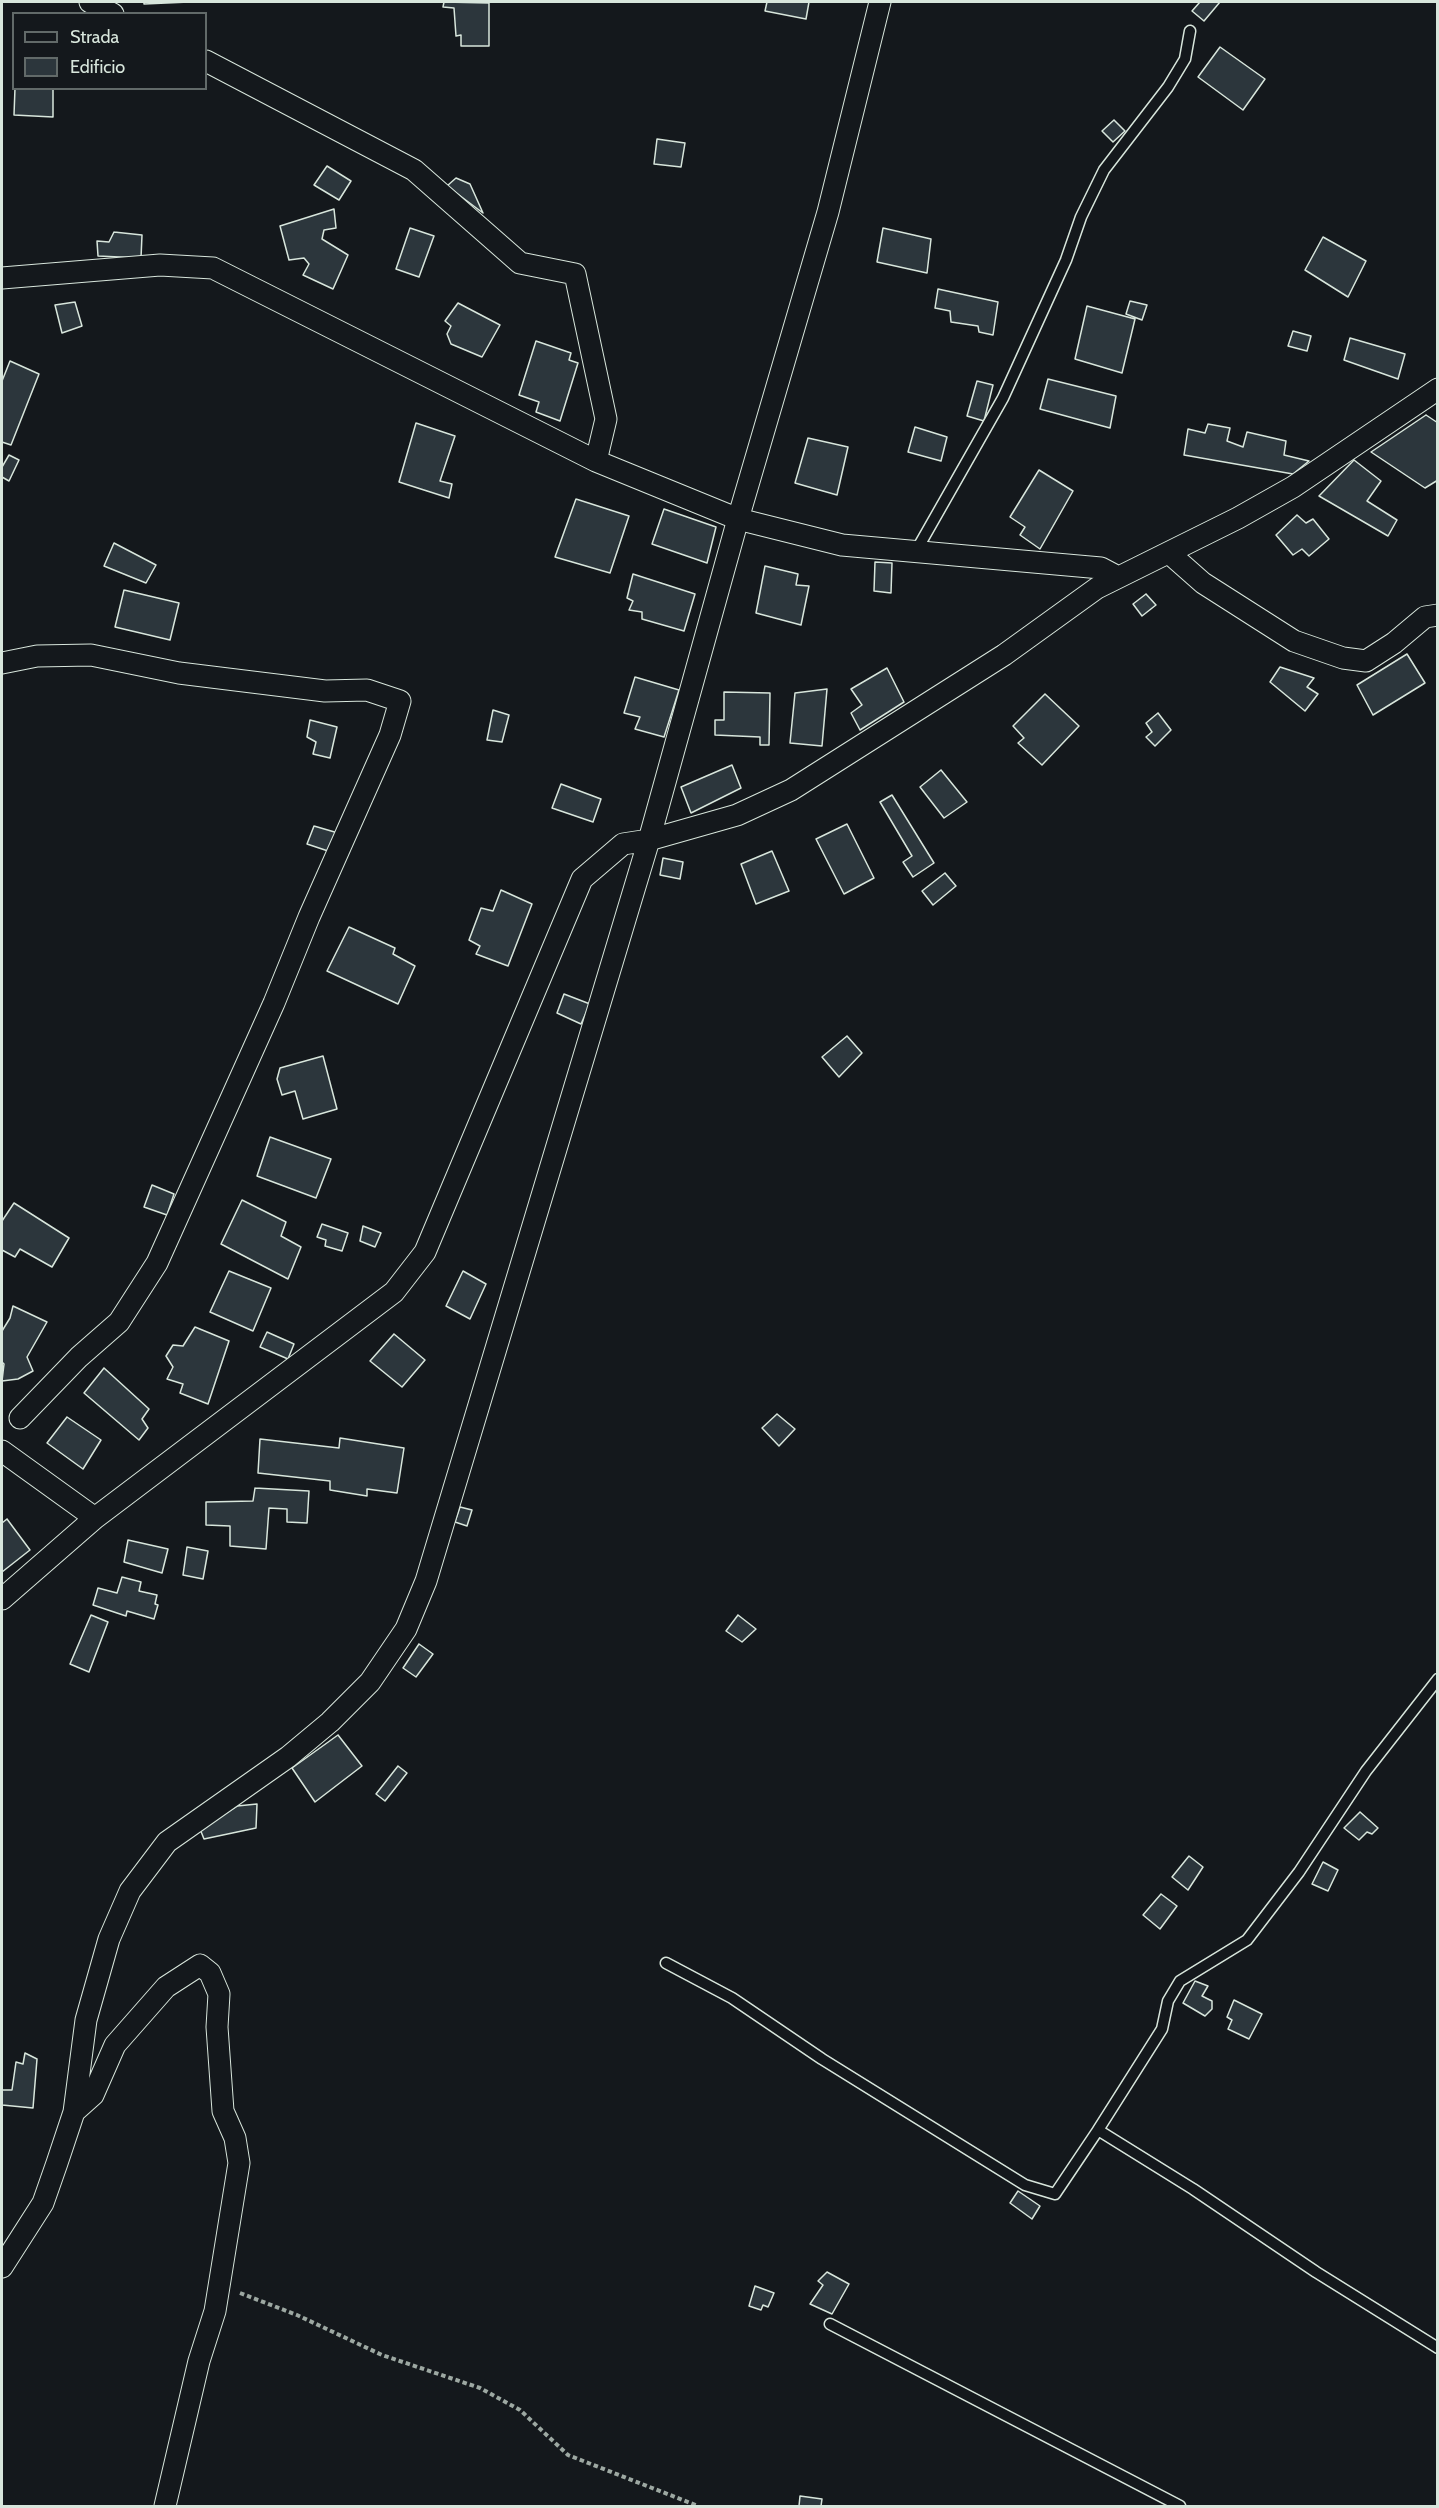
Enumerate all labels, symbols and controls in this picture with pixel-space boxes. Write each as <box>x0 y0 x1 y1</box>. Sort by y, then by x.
legend <box>12 12 207 90</box>
text: Strada <box>70 26 119 48</box>
text: Edificio <box>70 56 125 78</box>

